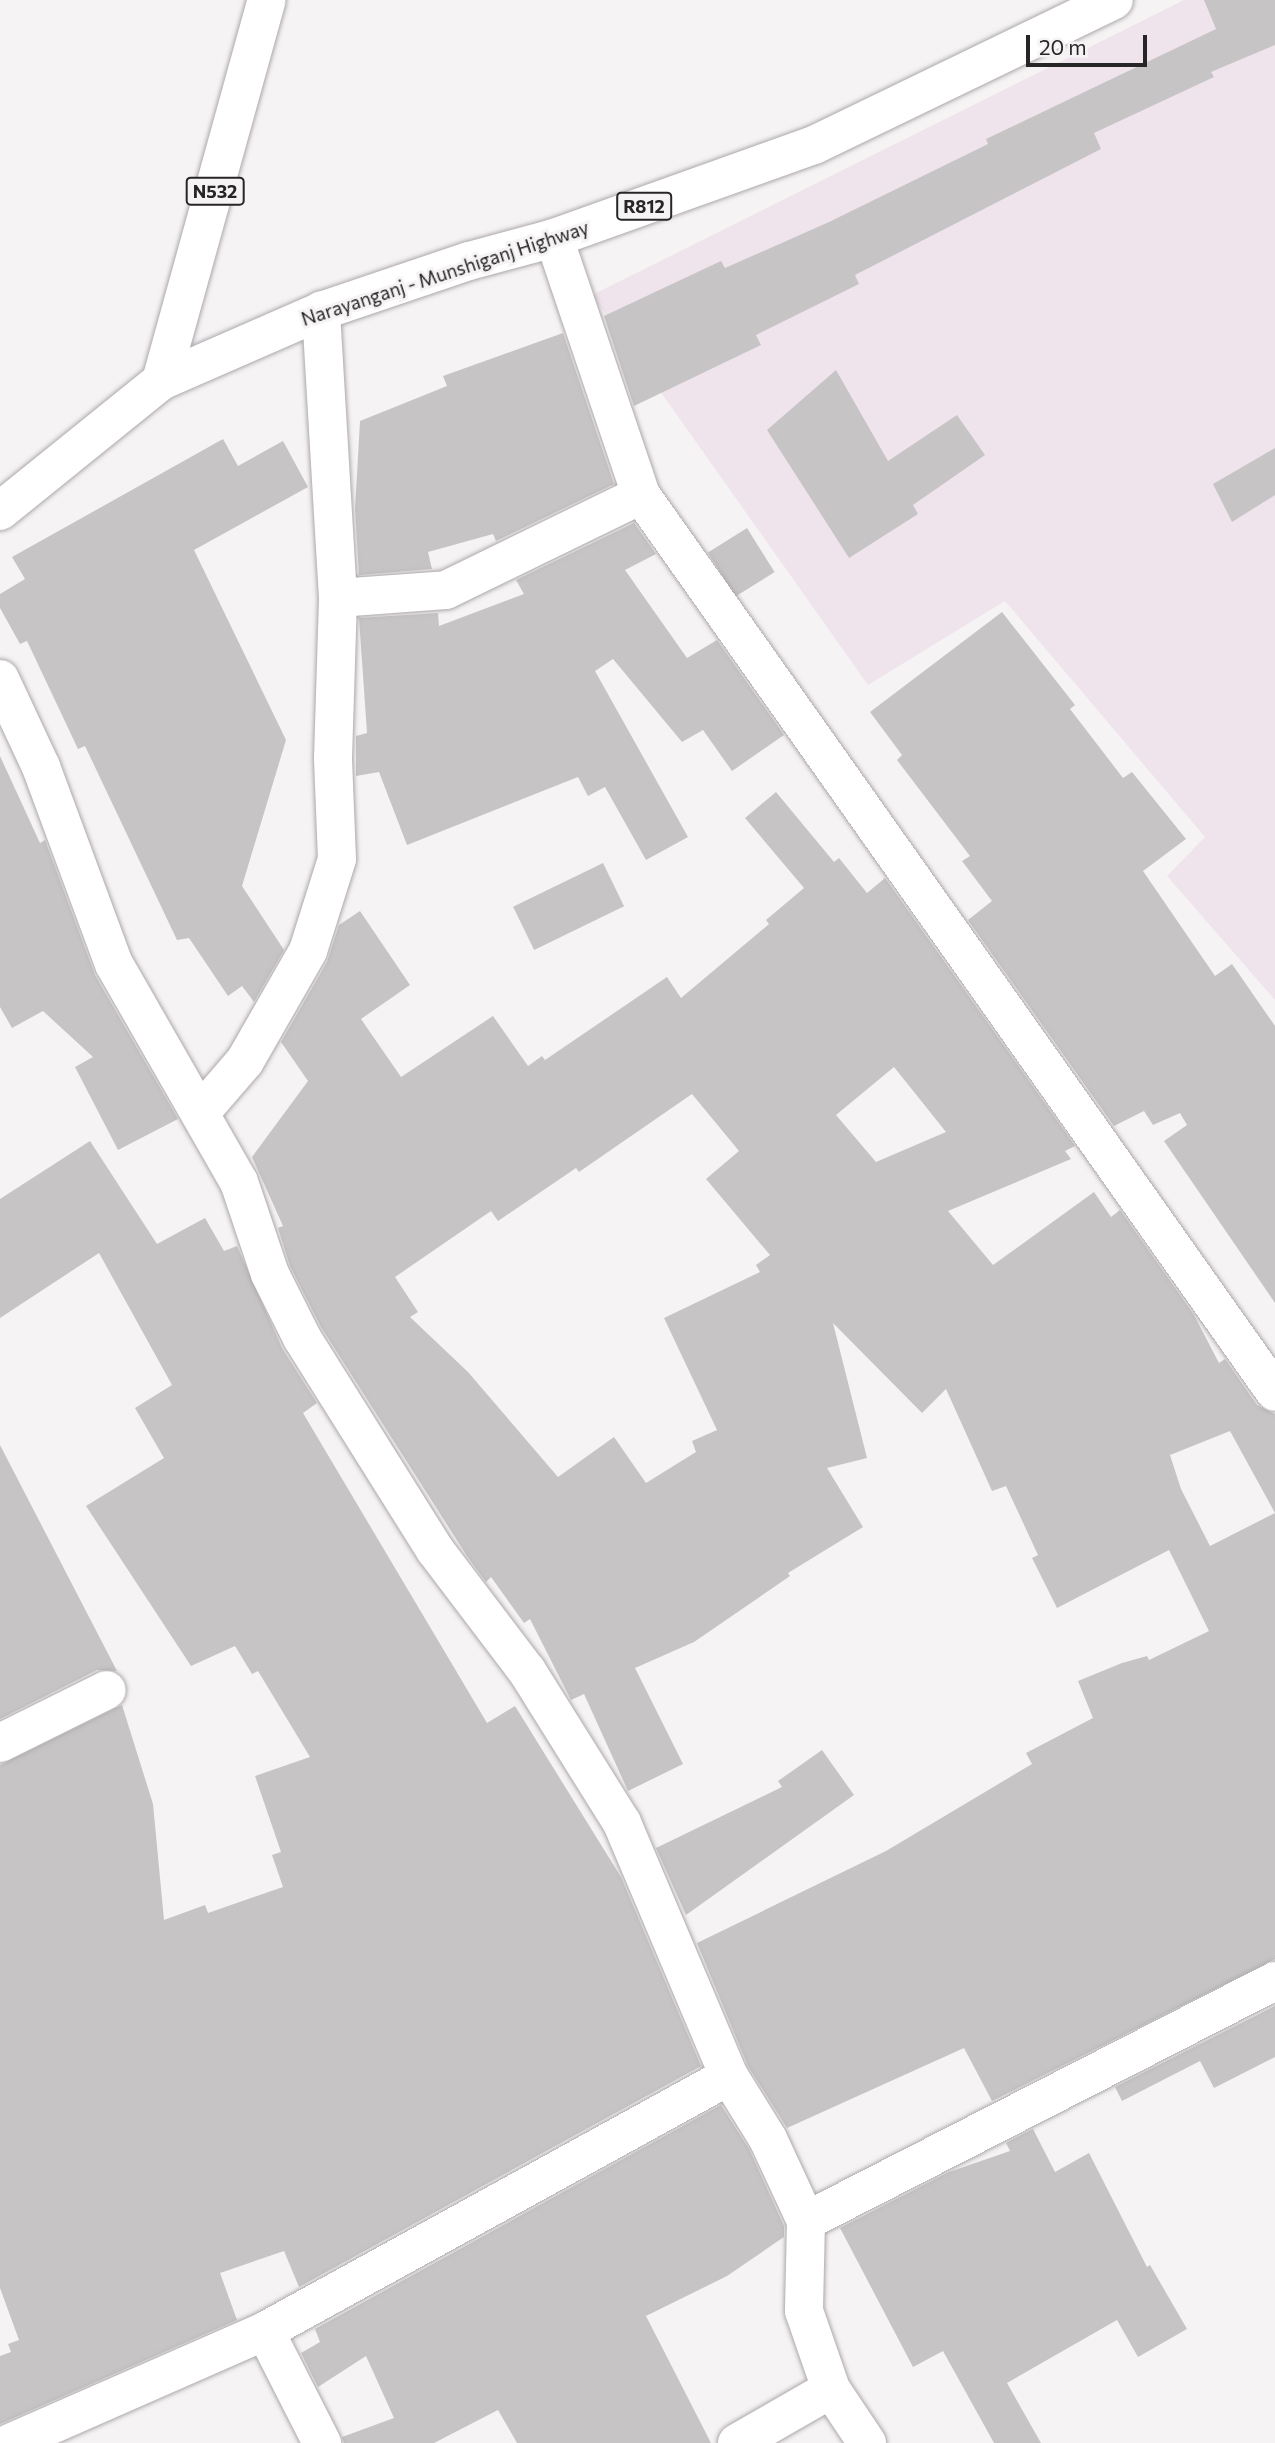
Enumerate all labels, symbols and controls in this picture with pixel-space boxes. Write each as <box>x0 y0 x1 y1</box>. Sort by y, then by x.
scale bar <box>1030 21 1151 65</box>
text: 20 m <box>1039 34 1087 59</box>
road number: N532 <box>185 176 245 206</box>
road number: R812 <box>616 191 672 220</box>
street label: Narayanganj - Munshiganj Highway <box>298 216 592 330</box>

